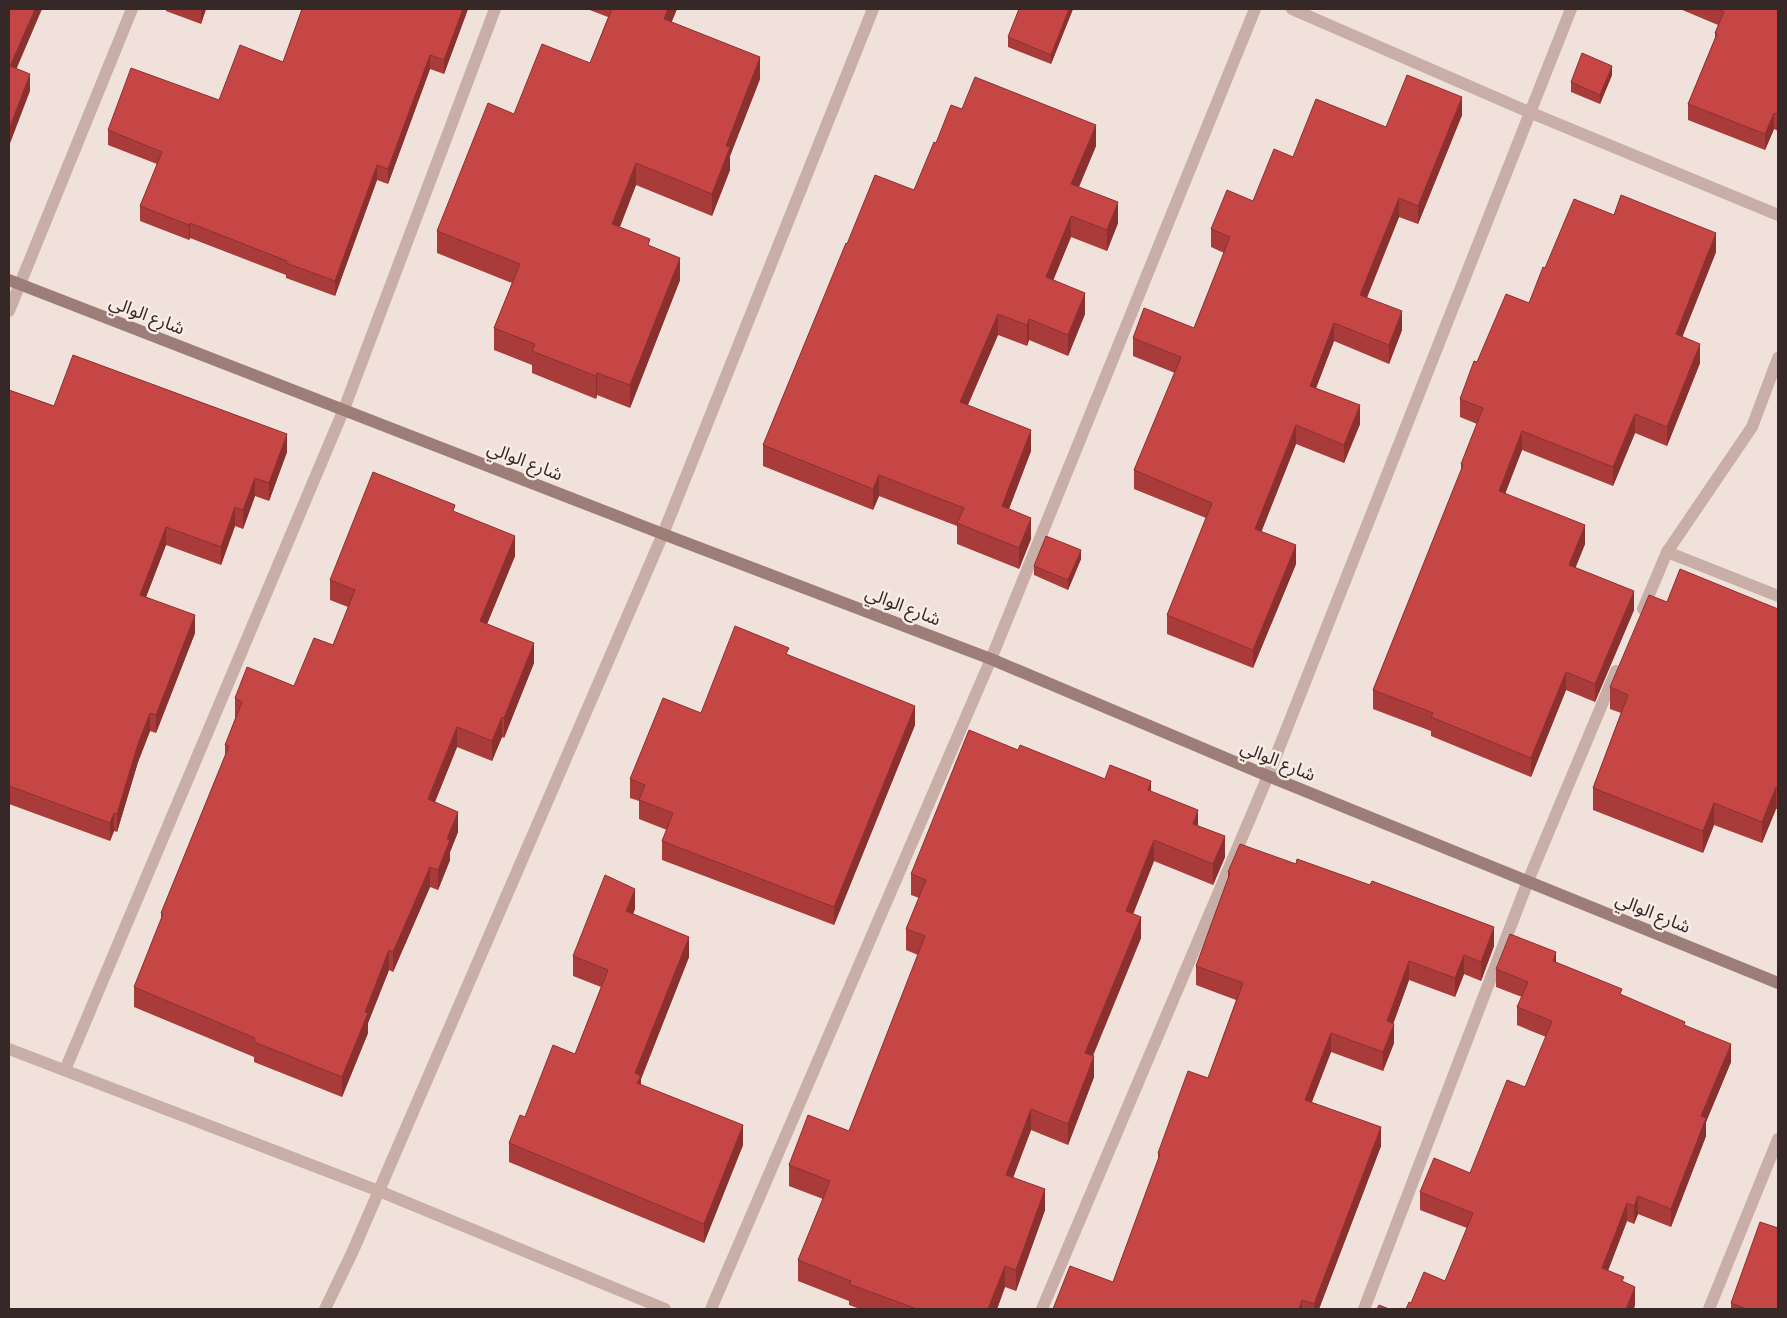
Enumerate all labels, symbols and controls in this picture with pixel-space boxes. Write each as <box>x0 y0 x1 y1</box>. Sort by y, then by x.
street label: شارع الوالي <box>105 290 188 342</box>
street label: شارع الوالي <box>483 436 566 488</box>
street label: شارع الوالي <box>861 581 944 633</box>
street label: شارع الوالي <box>1236 735 1319 789</box>
street label: شارع الوالي <box>1611 887 1694 941</box>

